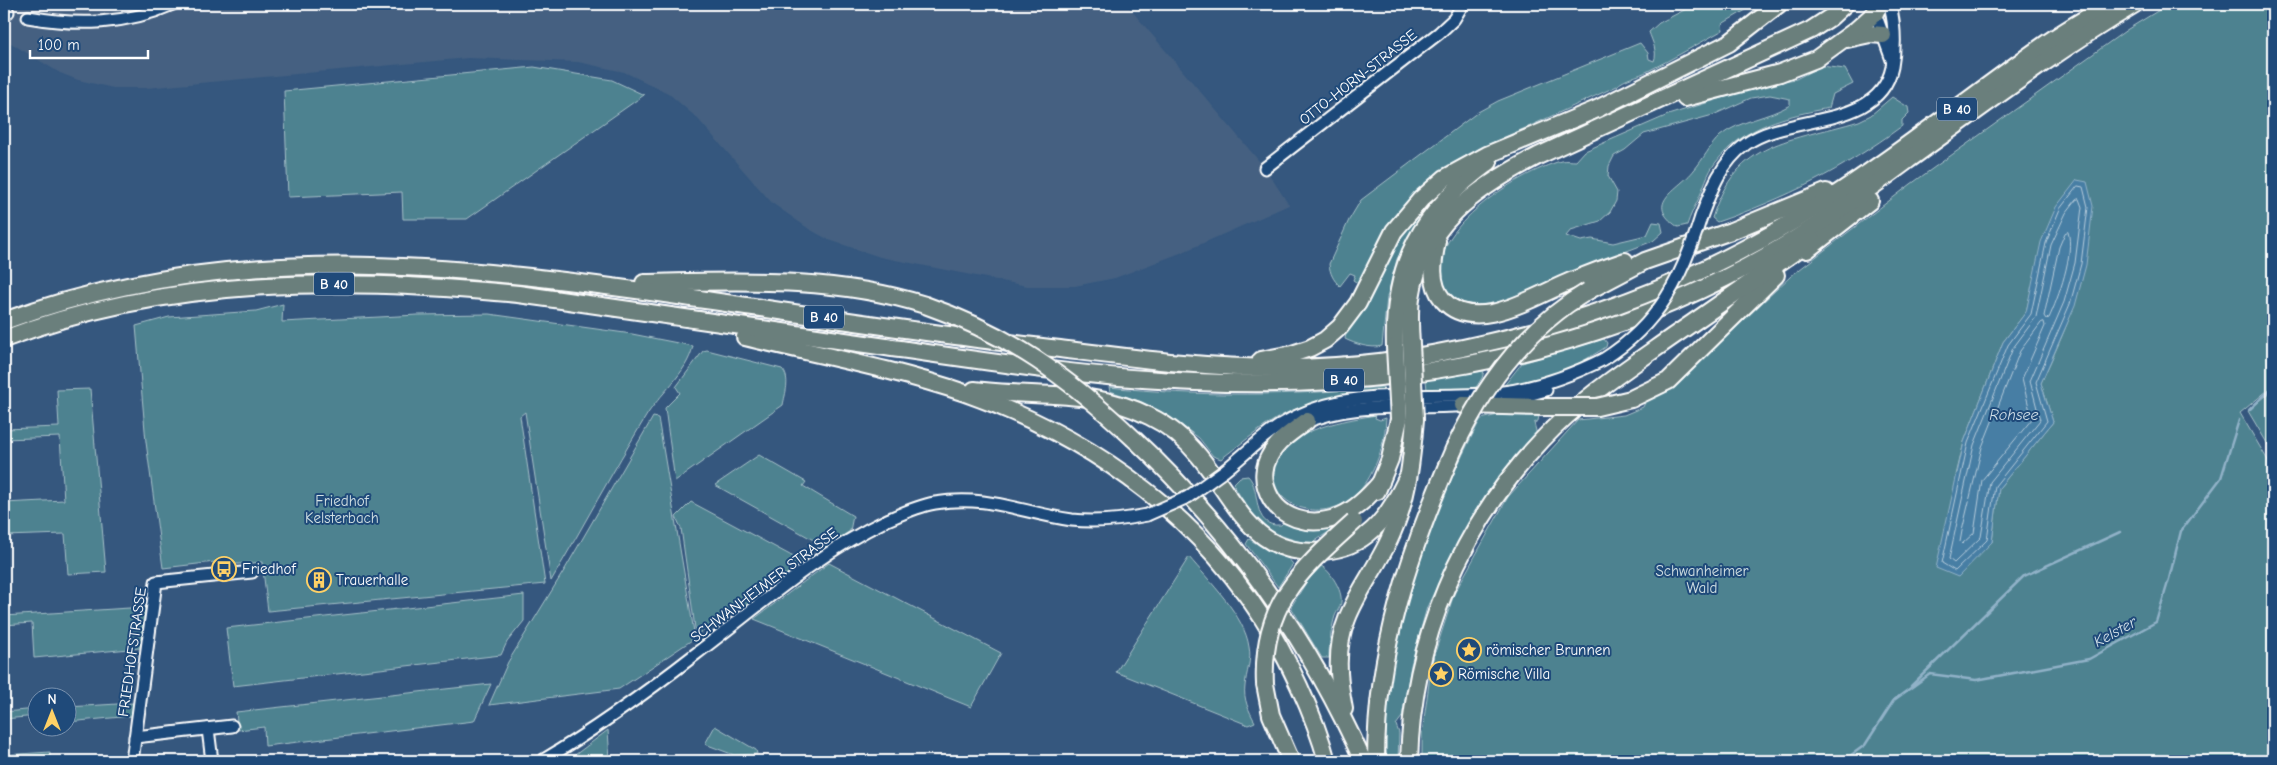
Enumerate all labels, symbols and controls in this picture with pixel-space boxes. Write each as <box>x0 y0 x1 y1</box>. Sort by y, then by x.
street label: OTTO-HORN-STRASSE <box>1296 25 1420 129</box>
scale bar <box>30 28 148 60</box>
text: 100 m <box>38 36 80 54</box>
road number: B 40 <box>1937 98 1977 120</box>
road number: B 40 <box>314 272 354 296</box>
road number: B 40 <box>804 306 844 328</box>
road number: B 40 <box>1324 368 1364 392</box>
water label: Rohsee <box>1989 406 2039 424</box>
park label: Friedhof Kelsterbach <box>305 492 379 527</box>
street label: SCHWANHEIMER STRASSE <box>687 524 841 646</box>
bus stop icon: Friedhof <box>211 556 237 582</box>
place label: Friedhof <box>242 560 296 578</box>
park label: Schwanheimer Wald <box>1655 562 1749 597</box>
building icon: Trauerhalle <box>306 567 332 593</box>
place label: Trauerhalle <box>336 571 409 589</box>
street label: FRIEDHOFSTRASSE <box>114 586 150 718</box>
water label: Kelster <box>2090 613 2140 651</box>
place icon: römischer Brunnen <box>1456 637 1482 663</box>
place label: römischer Brunnen <box>1486 641 1611 659</box>
place icon: Römische Villa <box>1428 661 1454 687</box>
place label: Römische Villa <box>1458 665 1550 683</box>
north arrow <box>28 688 78 738</box>
text: N <box>47 691 57 708</box>

